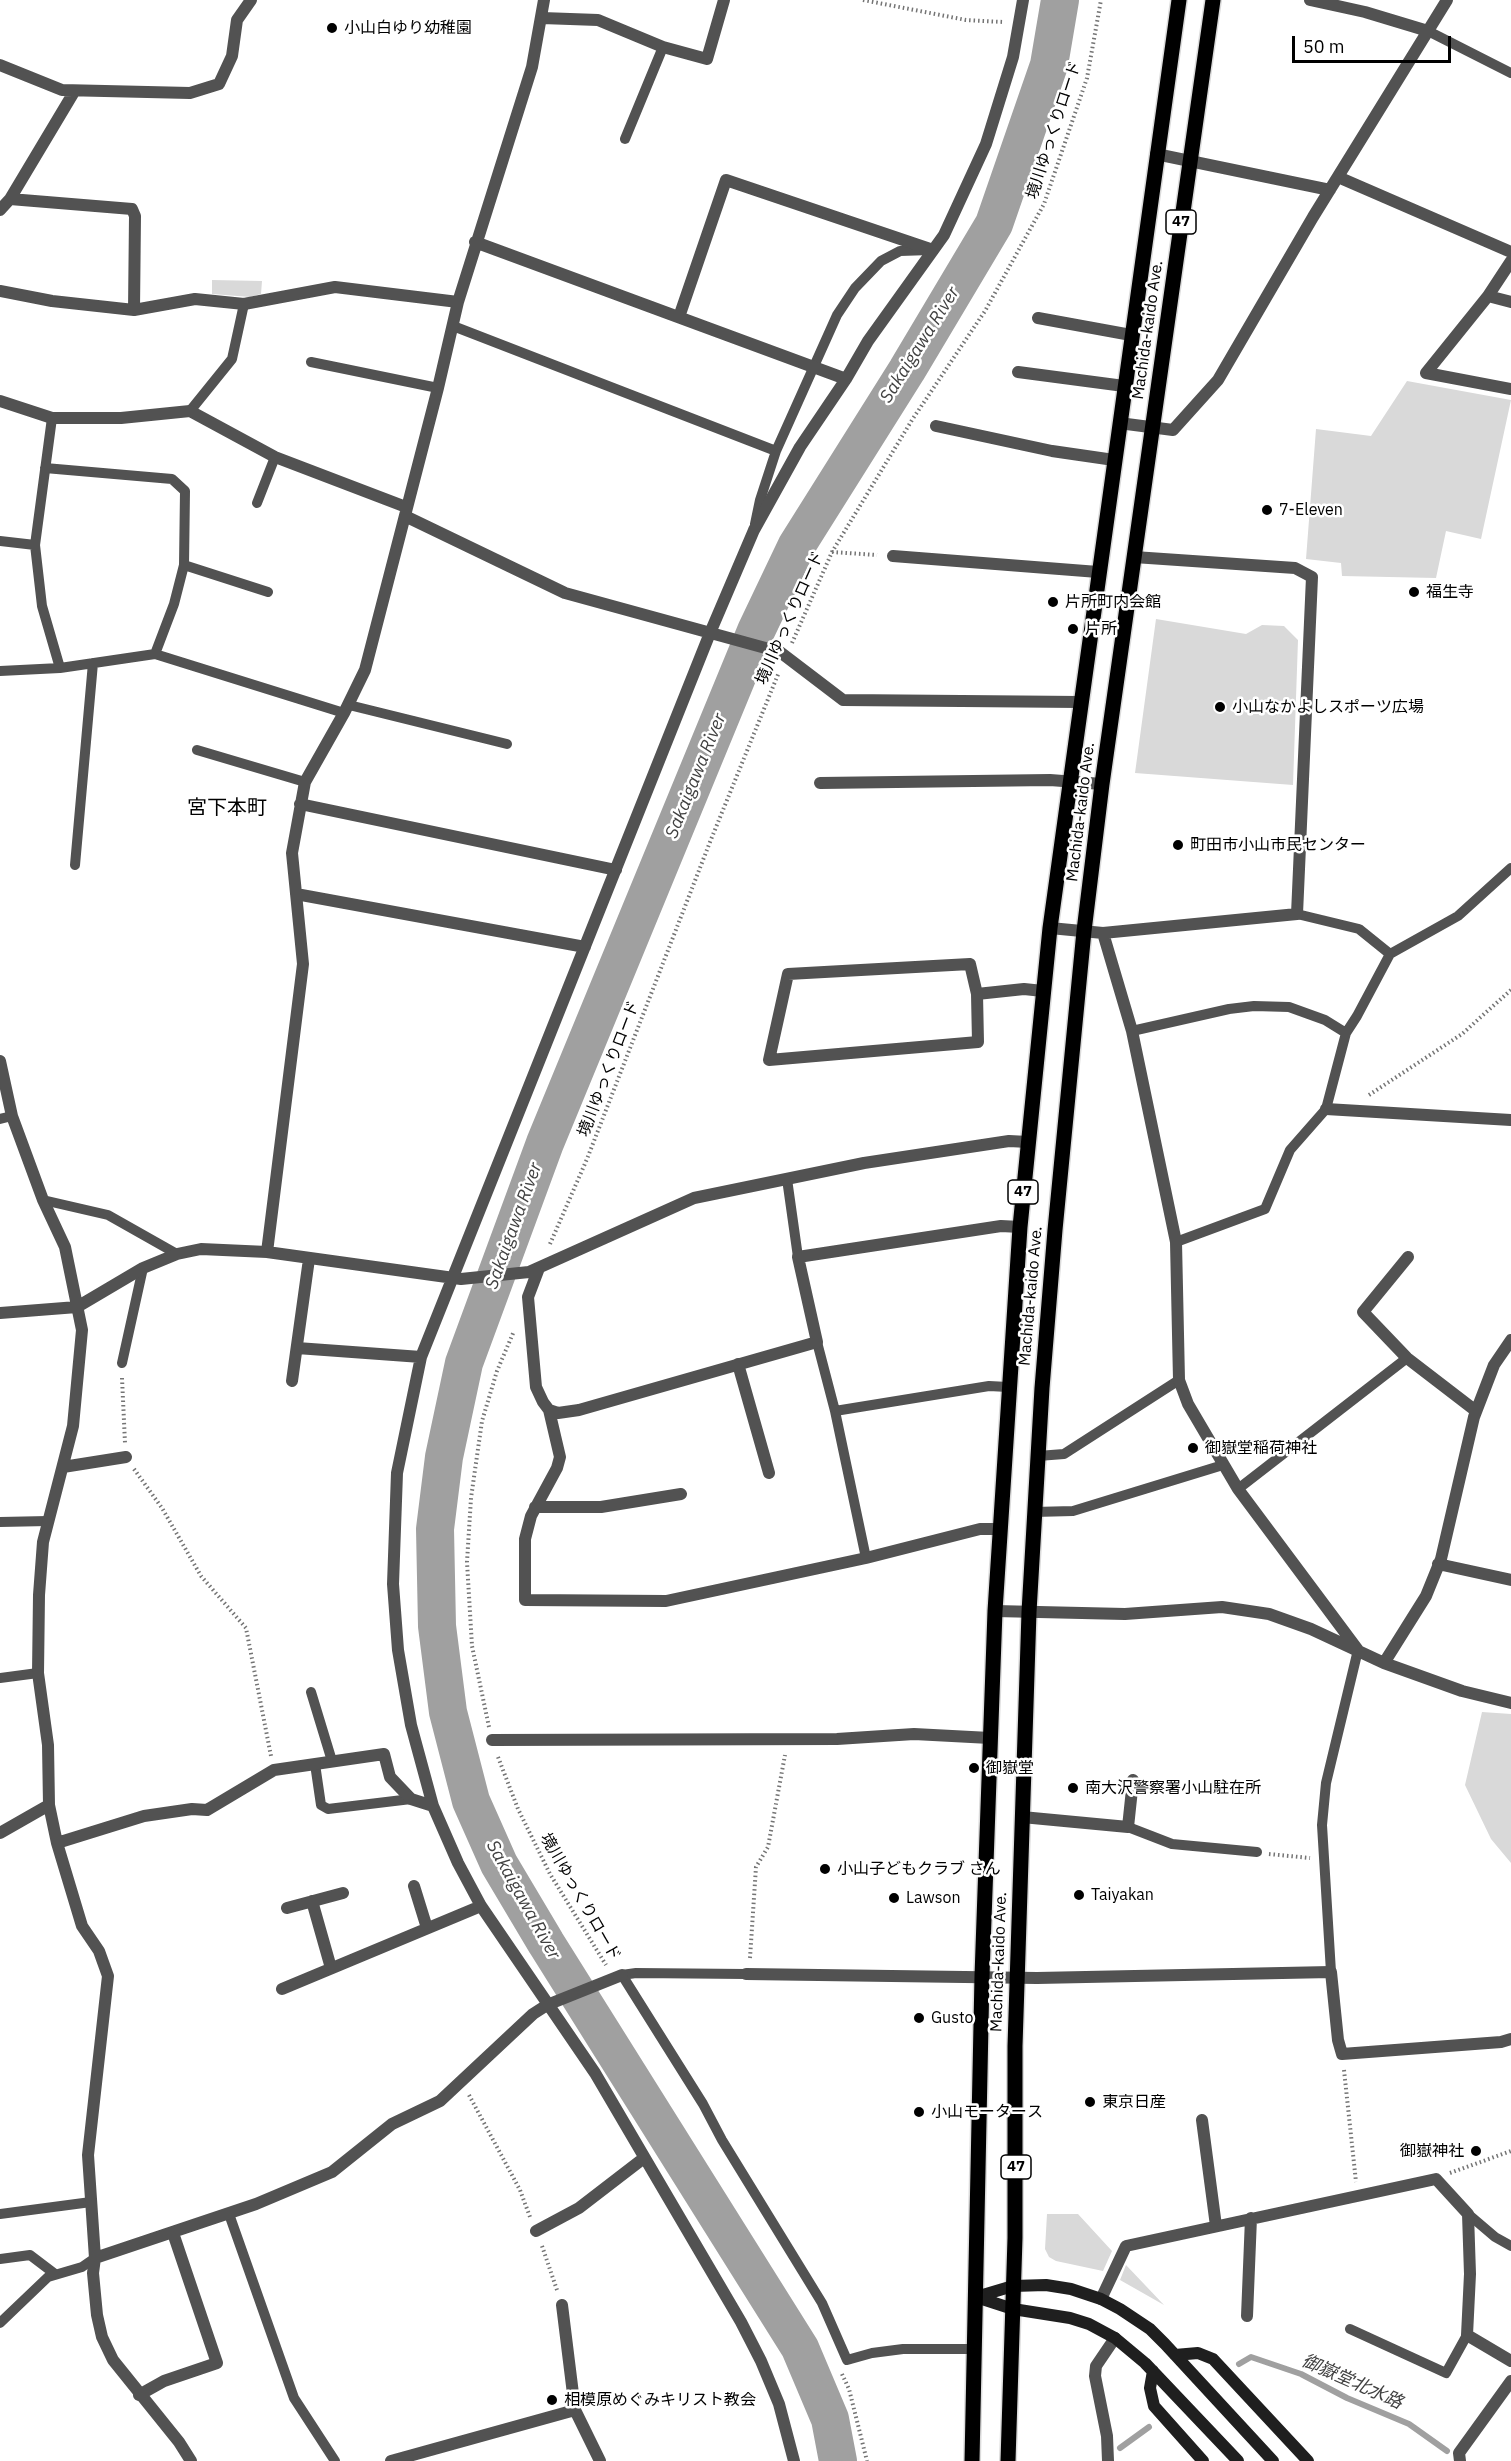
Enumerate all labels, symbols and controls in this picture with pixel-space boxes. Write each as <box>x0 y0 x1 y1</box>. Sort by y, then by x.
place label: 小山白ゆり幼稚園 <box>344 18 472 38</box>
marker: 小山白ゆり幼稚園 <box>325 21 339 35</box>
scale bar <box>1295 24 1454 62</box>
text: 50 m <box>1303 35 1345 58</box>
street label: 境川ゆっくりロード <box>1023 59 1085 201</box>
road number: 47 <box>1166 210 1196 234</box>
street label: Machida-kaido Ave. <box>1129 259 1167 401</box>
water label: Sakaigawa River <box>876 283 964 407</box>
place label: 7-Eleven <box>1279 500 1343 520</box>
marker: 7-Eleven <box>1260 503 1274 517</box>
street label: 境川ゆっくりロード <box>752 548 828 688</box>
place label: 福生寺 <box>1426 582 1474 602</box>
marker: 福生寺 <box>1407 585 1421 599</box>
place label: 片所町内会館 <box>1065 592 1161 612</box>
marker: 片所町内会館 <box>1046 595 1060 609</box>
place label: 片所 <box>1085 619 1117 639</box>
marker: 片所 <box>1066 622 1080 636</box>
place label: 小山なかよしスポーツ広場 <box>1232 697 1424 717</box>
marker: 小山なかよしスポーツ広場 <box>1213 700 1227 714</box>
water label: Sakaigawa River <box>661 710 731 842</box>
street label: Machida-kaido Ave. <box>1063 741 1099 883</box>
district label: 宮下本町 <box>187 796 267 820</box>
place label: 町田市小山市民センター <box>1190 835 1366 855</box>
marker: 町田市小山市民センター <box>1171 838 1185 852</box>
street label: 境川ゆっくりロード <box>574 998 644 1140</box>
water label: Sakaigawa River <box>481 1160 547 1292</box>
road number: 47 <box>1008 1180 1038 1204</box>
street label: Machida-kaido Ave. <box>1015 1225 1047 1367</box>
place label: 御嶽堂稲荷神社 <box>1205 1438 1317 1458</box>
marker: 御嶽堂稲荷神社 <box>1186 1441 1200 1455</box>
place label: 御嶽堂 <box>986 1758 1034 1778</box>
marker: 御嶽堂 <box>967 1761 981 1775</box>
place label: 南大沢警察署小山駐在所 <box>1085 1778 1261 1798</box>
marker: 南大沢警察署小山駐在所 <box>1066 1781 1080 1795</box>
street label: 境川ゆっくりロード <box>536 1830 624 1964</box>
water label: Sakaigawa River <box>481 1837 565 1963</box>
place label: 小山子どもクラブ さん <box>837 1859 1001 1879</box>
marker: 小山子どもクラブ さん <box>818 1862 832 1876</box>
place label: Taiyakan <box>1091 1885 1154 1905</box>
place label: Lawson <box>906 1888 961 1908</box>
marker: Taiyakan <box>1072 1888 1086 1902</box>
marker: Lawson <box>887 1891 901 1905</box>
street label: Machida-kaido Ave. <box>987 1892 1011 2032</box>
place label: Gusto <box>931 2008 973 2028</box>
marker: Gusto <box>912 2011 926 2025</box>
place label: 東京日産 <box>1102 2092 1166 2112</box>
marker: 東京日産 <box>1083 2095 1097 2109</box>
place label: 小山モータース <box>931 2102 1043 2122</box>
marker: 小山モータース <box>912 2105 926 2119</box>
place label: 御嶽神社 <box>1400 2141 1464 2161</box>
marker: 御嶽神社 <box>1469 2144 1483 2158</box>
road number: 47 <box>1001 2155 1031 2179</box>
water label: 御嶽堂北水路 <box>1298 2350 1406 2414</box>
place label: 相模原めぐみキリスト教会 <box>564 2390 756 2410</box>
marker: 相模原めぐみキリスト教会 <box>545 2393 559 2407</box>

